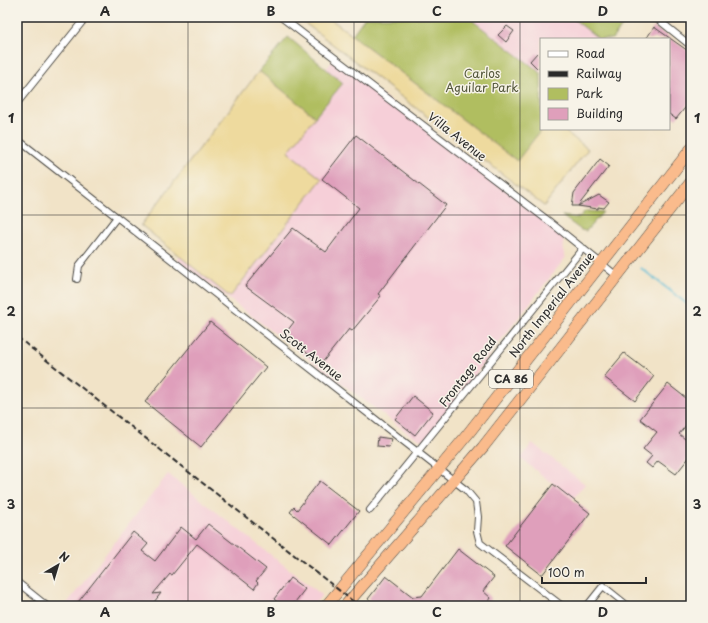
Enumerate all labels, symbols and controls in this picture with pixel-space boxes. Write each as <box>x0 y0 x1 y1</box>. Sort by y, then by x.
text: A <box>100 1 110 20</box>
text: B <box>267 1 276 20</box>
text: C <box>432 1 442 20</box>
text: D <box>598 1 608 20</box>
legend <box>540 38 670 130</box>
text: Road <box>576 44 605 62</box>
park label: Carlos Aguilar Park <box>445 64 519 96</box>
text: Railway <box>576 64 622 82</box>
text: Park <box>576 84 603 102</box>
text: Building <box>576 104 623 122</box>
street label: Villa Avenue <box>424 107 491 165</box>
text: 1 <box>8 108 14 127</box>
text: 1 <box>694 108 700 127</box>
street label: North Imperial Avenue <box>504 247 598 361</box>
text: 2 <box>6 301 16 320</box>
text: 2 <box>692 301 702 320</box>
street label: Scott Avenue <box>276 324 347 385</box>
street label: Frontage Road <box>434 333 500 410</box>
road number: CA 86 <box>489 370 533 388</box>
text: 3 <box>7 494 16 513</box>
text: 3 <box>693 494 702 513</box>
north arrow <box>38 545 78 585</box>
text: N <box>56 547 73 566</box>
scale bar <box>542 559 646 585</box>
text: 100 m <box>548 563 585 581</box>
text: A <box>100 602 110 621</box>
text: B <box>267 602 276 621</box>
text: C <box>432 602 442 621</box>
text: D <box>598 602 608 621</box>

